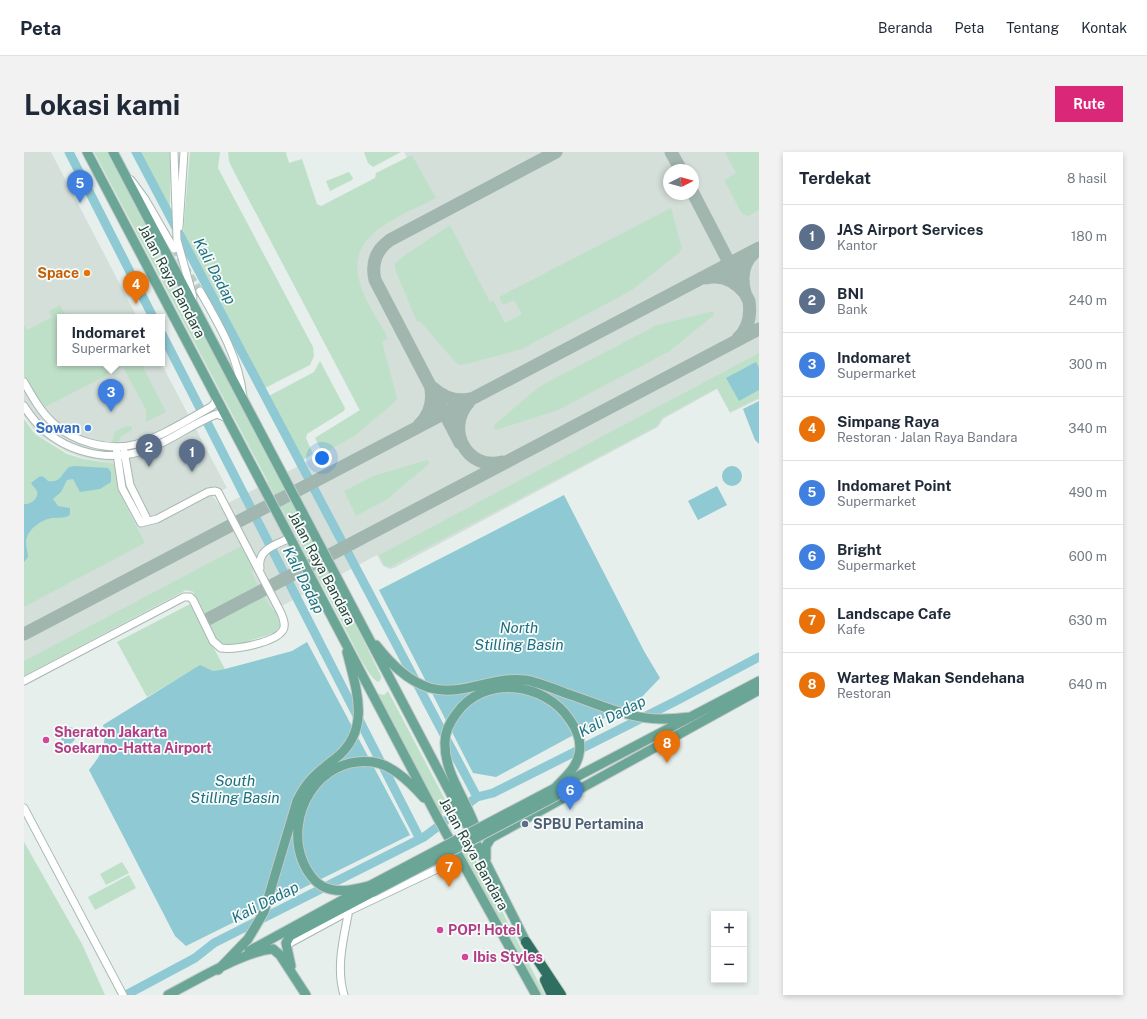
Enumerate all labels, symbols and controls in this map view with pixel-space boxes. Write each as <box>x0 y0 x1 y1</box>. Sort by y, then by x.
text: Peta <box>20 17 61 39</box>
text: Beranda <box>878 20 933 36</box>
text: Peta <box>955 20 984 36</box>
text: Tentang <box>1006 20 1059 36</box>
text: Kontak <box>1081 20 1127 36</box>
button: Rute <box>1055 86 1123 122</box>
text: Lokasi kami <box>24 88 180 121</box>
north arrow <box>663 164 699 200</box>
text: Terdekat <box>799 168 871 188</box>
pin: 5 <box>67 170 93 203</box>
text: 8 hasil <box>1067 171 1107 186</box>
text: JAS Airport Services <box>837 221 983 238</box>
street label: Jalan Raya Bandara <box>135 222 209 340</box>
text: 1 <box>809 229 815 244</box>
text: 180 m <box>1071 229 1107 244</box>
water label: Kali Dadap <box>190 235 240 307</box>
text: Kantor <box>837 238 877 253</box>
place label: Space <box>37 265 79 281</box>
marker: Space <box>82 268 92 278</box>
pin: 4 <box>123 271 149 304</box>
text: BNI <box>837 285 864 302</box>
text: 2 <box>808 293 816 308</box>
text: 240 m <box>1069 293 1107 308</box>
text: Bank <box>837 302 868 317</box>
popup <box>57 314 165 366</box>
text: Indomaret <box>71 324 145 341</box>
text: Supermarket <box>71 341 151 356</box>
text: Indomaret <box>837 349 911 366</box>
text: 3 <box>808 357 816 372</box>
text: 300 m <box>1069 357 1107 372</box>
text: Supermarket <box>837 366 916 381</box>
pin: 3 <box>98 379 124 412</box>
text: Simpang Raya <box>837 413 939 430</box>
place label: Sowan <box>36 420 80 436</box>
text: 4 <box>808 421 816 436</box>
text: 340 m <box>1068 421 1107 436</box>
marker: Sowan <box>83 423 93 433</box>
text: Restoran · Jalan Raya Bandara <box>837 430 1017 445</box>
pin: 2 <box>136 434 162 467</box>
pin: 1 <box>179 439 205 472</box>
your location <box>312 448 332 468</box>
text: Indomaret Point <box>837 477 951 494</box>
text: 5 <box>808 485 816 500</box>
text: 490 m <box>1068 485 1107 500</box>
text: Supermarket <box>837 494 916 509</box>
street label: Jalan Raya Bandara <box>285 509 359 627</box>
text: Bright <box>837 541 882 558</box>
water label: Kali Dadap <box>280 544 328 617</box>
text: 6 <box>808 549 816 564</box>
text: 600 m <box>1069 549 1107 564</box>
text: Supermarket <box>837 558 916 573</box>
text: Landscape Cafe <box>837 605 951 622</box>
text: 7 <box>808 613 816 628</box>
text: 630 m <box>1069 613 1107 628</box>
water label: North Stilling Basin <box>474 619 564 653</box>
text: Kafe <box>837 622 865 637</box>
text: Warteg Makan Sendehana <box>837 669 1024 686</box>
text: 8 <box>808 677 816 692</box>
text: 640 m <box>1068 677 1107 692</box>
text: Restoran <box>837 686 891 701</box>
water label: Kali Dadap <box>576 692 649 740</box>
place label: Sheraton Jakarta Soekarno-Hatta Airport <box>54 724 212 756</box>
pin: 8 <box>654 730 680 763</box>
marker: Sheraton Jakarta Soekarno-Hatta Airport <box>41 735 51 745</box>
water label: South Stilling Basin <box>190 772 280 806</box>
pin: 6 <box>557 777 583 810</box>
street label: Jalan Raya Bandara <box>436 795 512 913</box>
place label: SPBU Pertamina <box>533 816 644 832</box>
marker: SPBU Pertamina <box>520 819 530 829</box>
pin: 7 <box>436 854 462 887</box>
water label: Kali Dadap <box>229 878 302 926</box>
map controls <box>711 911 747 983</box>
button: + <box>711 911 747 947</box>
place label: POP! Hotel <box>448 922 521 938</box>
marker: POP! Hotel <box>435 925 445 935</box>
button: − <box>711 947 747 983</box>
place label: Ibis Styles <box>473 949 543 965</box>
marker: Ibis Styles <box>460 952 470 962</box>

